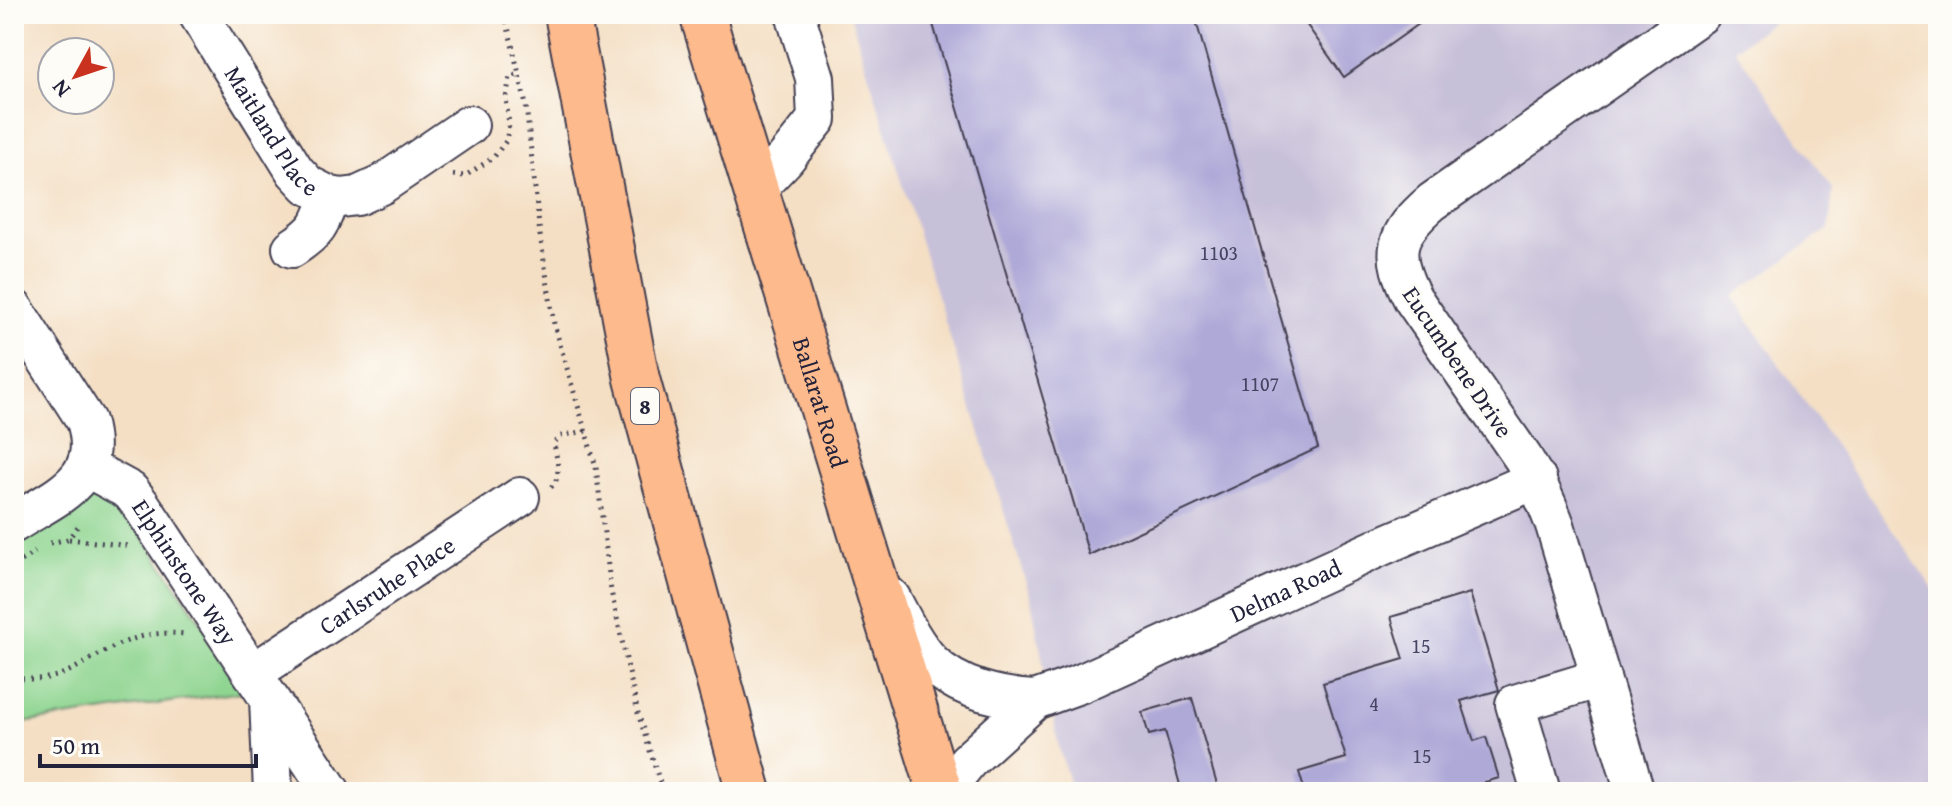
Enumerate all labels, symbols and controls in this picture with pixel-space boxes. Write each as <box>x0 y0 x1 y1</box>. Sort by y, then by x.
north arrow <box>36 36 116 116</box>
street label: Maitland Place <box>217 59 324 205</box>
text: N <box>44 73 78 105</box>
house number: 1103 <box>1200 238 1238 267</box>
street label: Eucumbene Drive <box>1394 279 1522 445</box>
street label: Ballarat Road <box>784 333 857 472</box>
house number: 1107 <box>1241 369 1279 398</box>
road number: 8 <box>631 388 659 424</box>
street label: Elphinstone Way <box>124 492 246 652</box>
street label: Carlsruhe Place <box>312 527 462 643</box>
street label: Delma Road <box>1224 549 1347 631</box>
house number: 15 <box>1411 631 1431 660</box>
house number: 4 <box>1369 689 1379 718</box>
scale bar <box>40 718 256 768</box>
text: 50 m <box>52 728 100 763</box>
house number: 15 <box>1412 741 1432 770</box>

